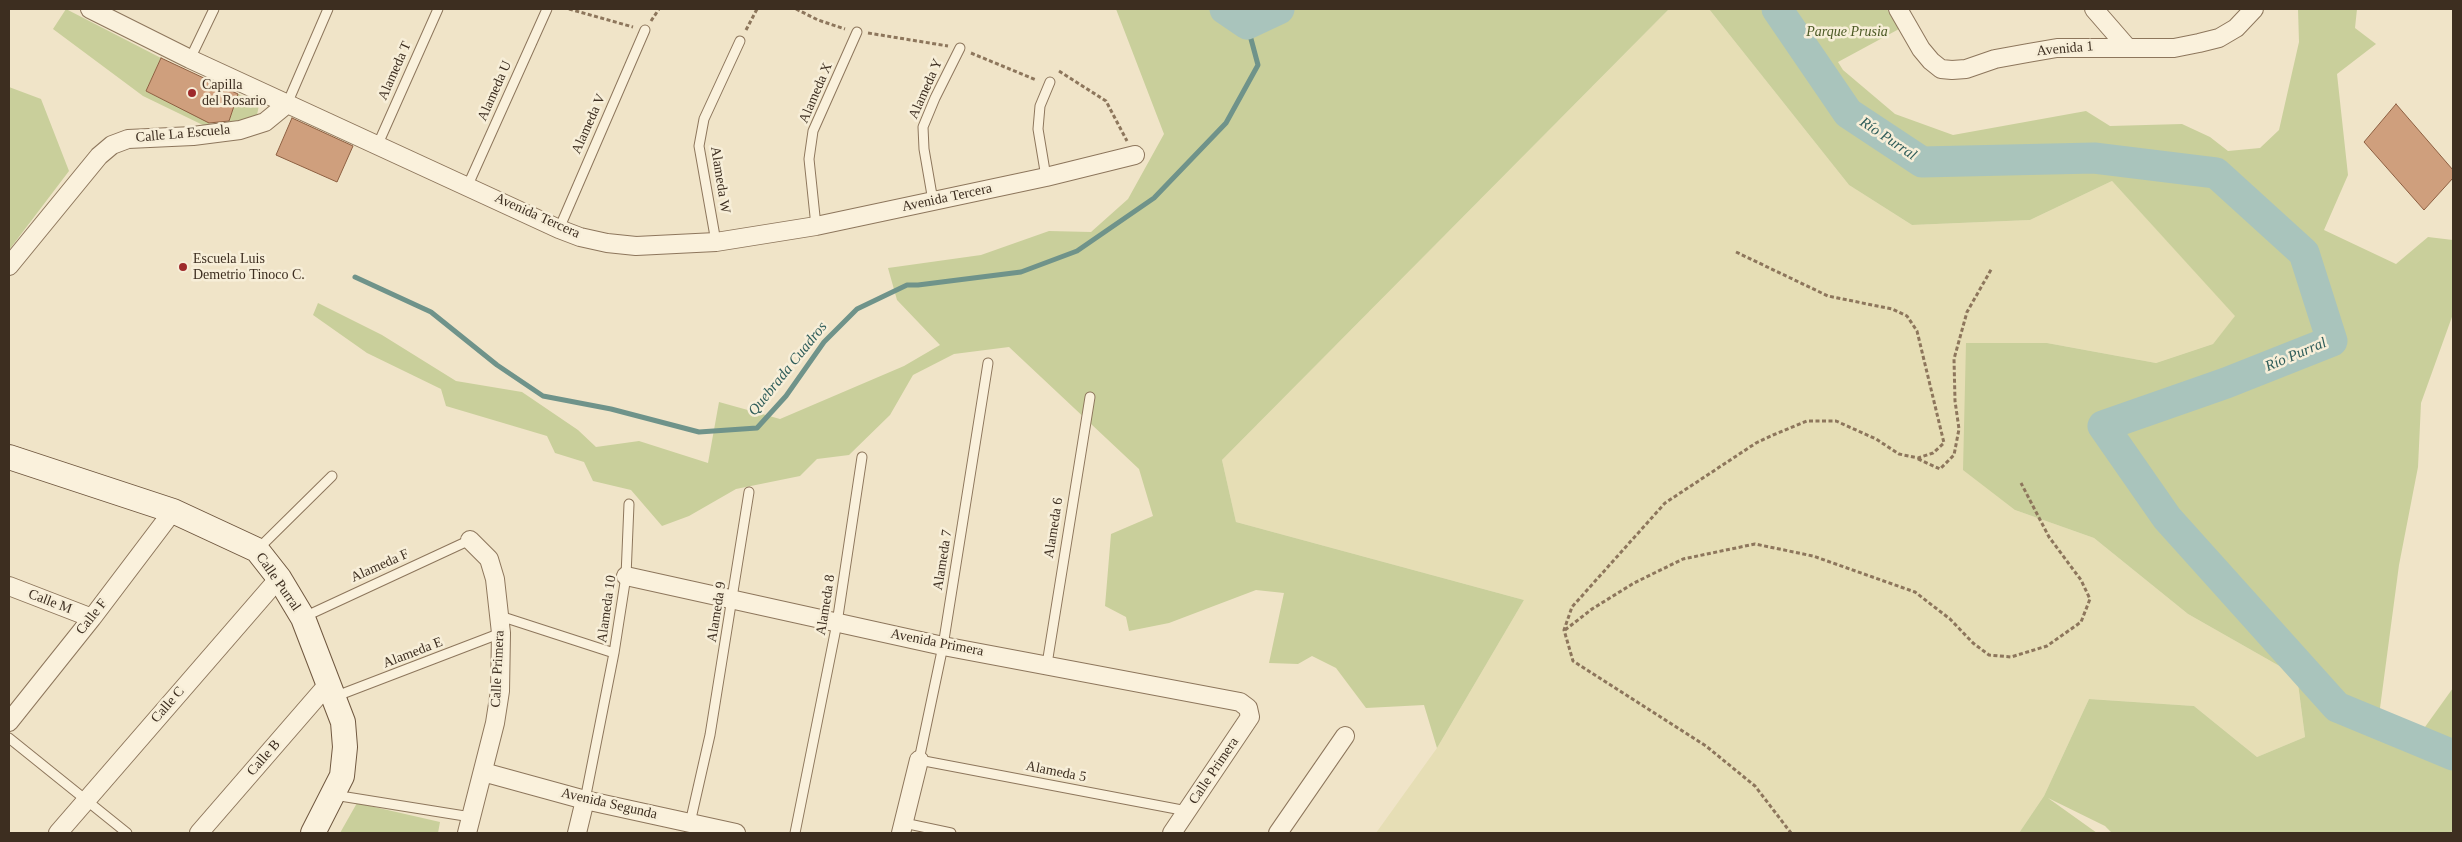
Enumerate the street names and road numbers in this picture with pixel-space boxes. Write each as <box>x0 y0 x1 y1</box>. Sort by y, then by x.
street label: Avenida 1 <box>2036 38 2094 60</box>
street label: Alameda T <box>375 39 415 103</box>
street label: Alameda Y <box>905 56 947 122</box>
street label: Alameda U <box>474 58 516 124</box>
street label: Alameda X <box>796 60 836 126</box>
street label: Alameda V <box>568 91 610 157</box>
street label: Calle La Escuela <box>135 121 231 147</box>
street label: Alameda W <box>706 145 734 215</box>
street label: Avenida Tercera <box>900 180 994 216</box>
street label: Avenida Tercera <box>492 190 582 242</box>
street label: Alameda 6 <box>1041 497 1067 559</box>
street label: Alameda 7 <box>930 529 956 591</box>
street label: Alameda F <box>348 546 412 586</box>
street label: Calle Purral <box>252 550 304 614</box>
street label: Alameda 10 <box>594 574 620 644</box>
street label: Alameda 8 <box>813 574 839 636</box>
street label: Alameda 9 <box>704 581 730 643</box>
street label: Calle M <box>26 586 74 618</box>
street label: Calle F <box>73 596 111 638</box>
street label: Avenida Primera <box>889 626 985 660</box>
street label: Calle Primera <box>488 630 508 708</box>
street label: Alameda E <box>381 634 445 672</box>
street label: Calle C <box>148 683 188 727</box>
street label: Calle Primera <box>1185 734 1243 808</box>
street label: Calle B <box>244 736 284 780</box>
street label: Alameda 5 <box>1024 758 1088 786</box>
street label: Avenida Segunda <box>559 785 659 823</box>

